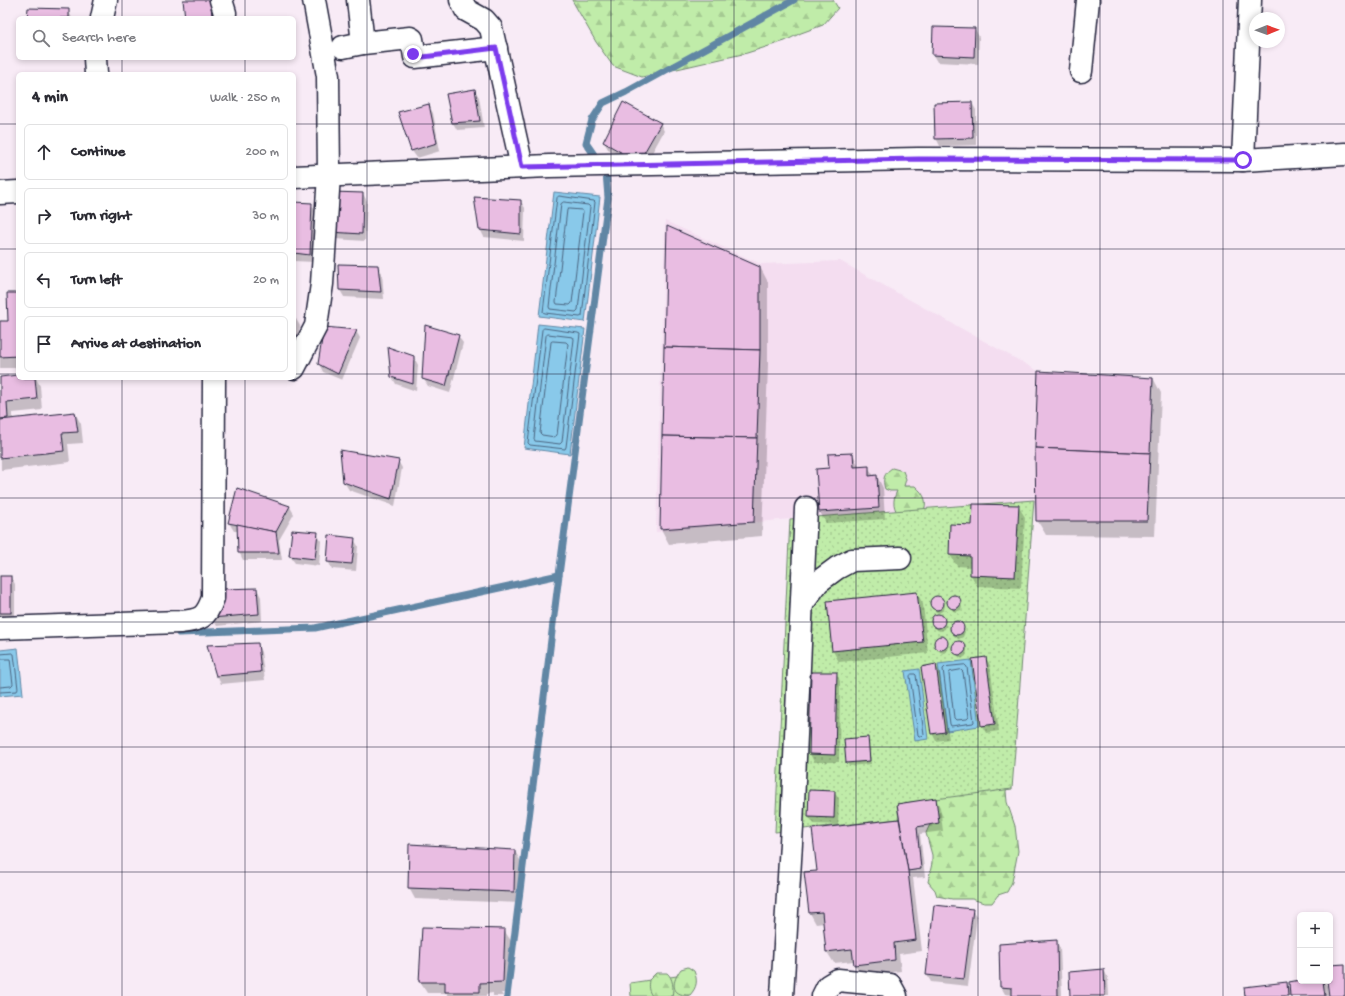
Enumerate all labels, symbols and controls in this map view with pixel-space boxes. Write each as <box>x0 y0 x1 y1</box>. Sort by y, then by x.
north arrow <box>1249 12 1285 48</box>
search box <box>16 16 296 60</box>
icon: search <box>30 27 52 49</box>
text: Search here <box>62 29 136 47</box>
route end <box>404 45 422 63</box>
text: 4 min <box>32 88 68 108</box>
text: Walk · 250 m <box>210 91 280 106</box>
icon: ahead <box>33 141 55 163</box>
text: Continue <box>71 143 125 161</box>
text: 200 m <box>246 145 279 160</box>
route start <box>1234 151 1252 169</box>
icon: right <box>33 205 55 227</box>
text: Turn right <box>71 207 131 225</box>
text: 30 m <box>253 209 279 224</box>
icon: left <box>33 269 55 291</box>
text: Turn left <box>71 271 122 289</box>
text: 20 m <box>253 273 279 288</box>
icon: arrive <box>33 333 55 355</box>
text: Arrive at destination <box>71 335 201 353</box>
map controls <box>1297 912 1333 984</box>
button: + <box>1297 912 1333 948</box>
button: − <box>1297 948 1333 984</box>

